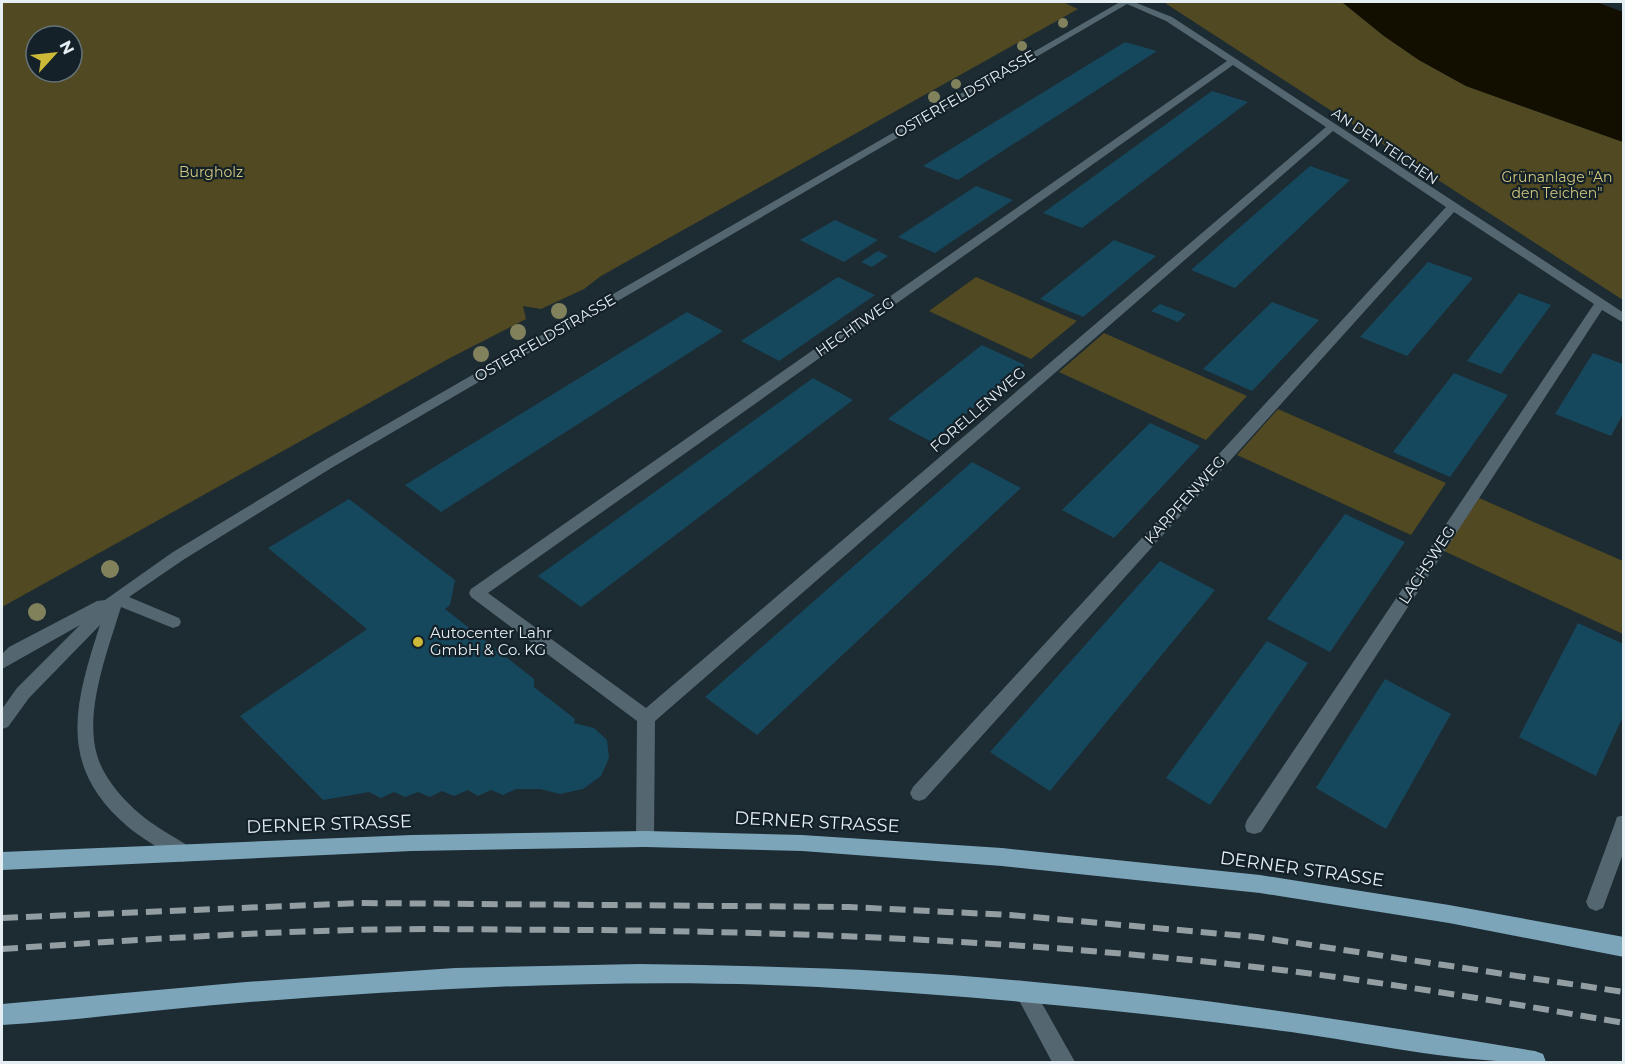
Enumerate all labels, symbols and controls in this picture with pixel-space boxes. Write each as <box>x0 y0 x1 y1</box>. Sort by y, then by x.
north arrow <box>24 24 84 84</box>
text: N <box>56 37 78 57</box>
street label: OSTERFELDSTRASSE <box>891 45 1039 142</box>
street label: AN DEN TEICHEN <box>1328 104 1442 188</box>
park label: Burgholz <box>179 163 243 181</box>
park label: Grünanlage "An den Teichen" <box>1502 168 1612 202</box>
street label: OSTERFELDSTRASSE <box>471 289 619 386</box>
street label: HECHTWEG <box>812 293 898 361</box>
street label: FORELLENWEG <box>926 363 1029 456</box>
street label: KARPFENWEG <box>1140 452 1229 548</box>
street label: LACHSWEG <box>1394 522 1459 607</box>
place label: Autocenter Lahr GmbH & Co. KG <box>430 623 552 659</box>
marker: Autocenter Lahr GmbH & Co. KG <box>411 635 425 649</box>
street label: DERNER STRASSE <box>734 807 900 837</box>
street label: DERNER STRASSE <box>246 810 412 838</box>
street label: DERNER STRASSE <box>1218 847 1386 891</box>

